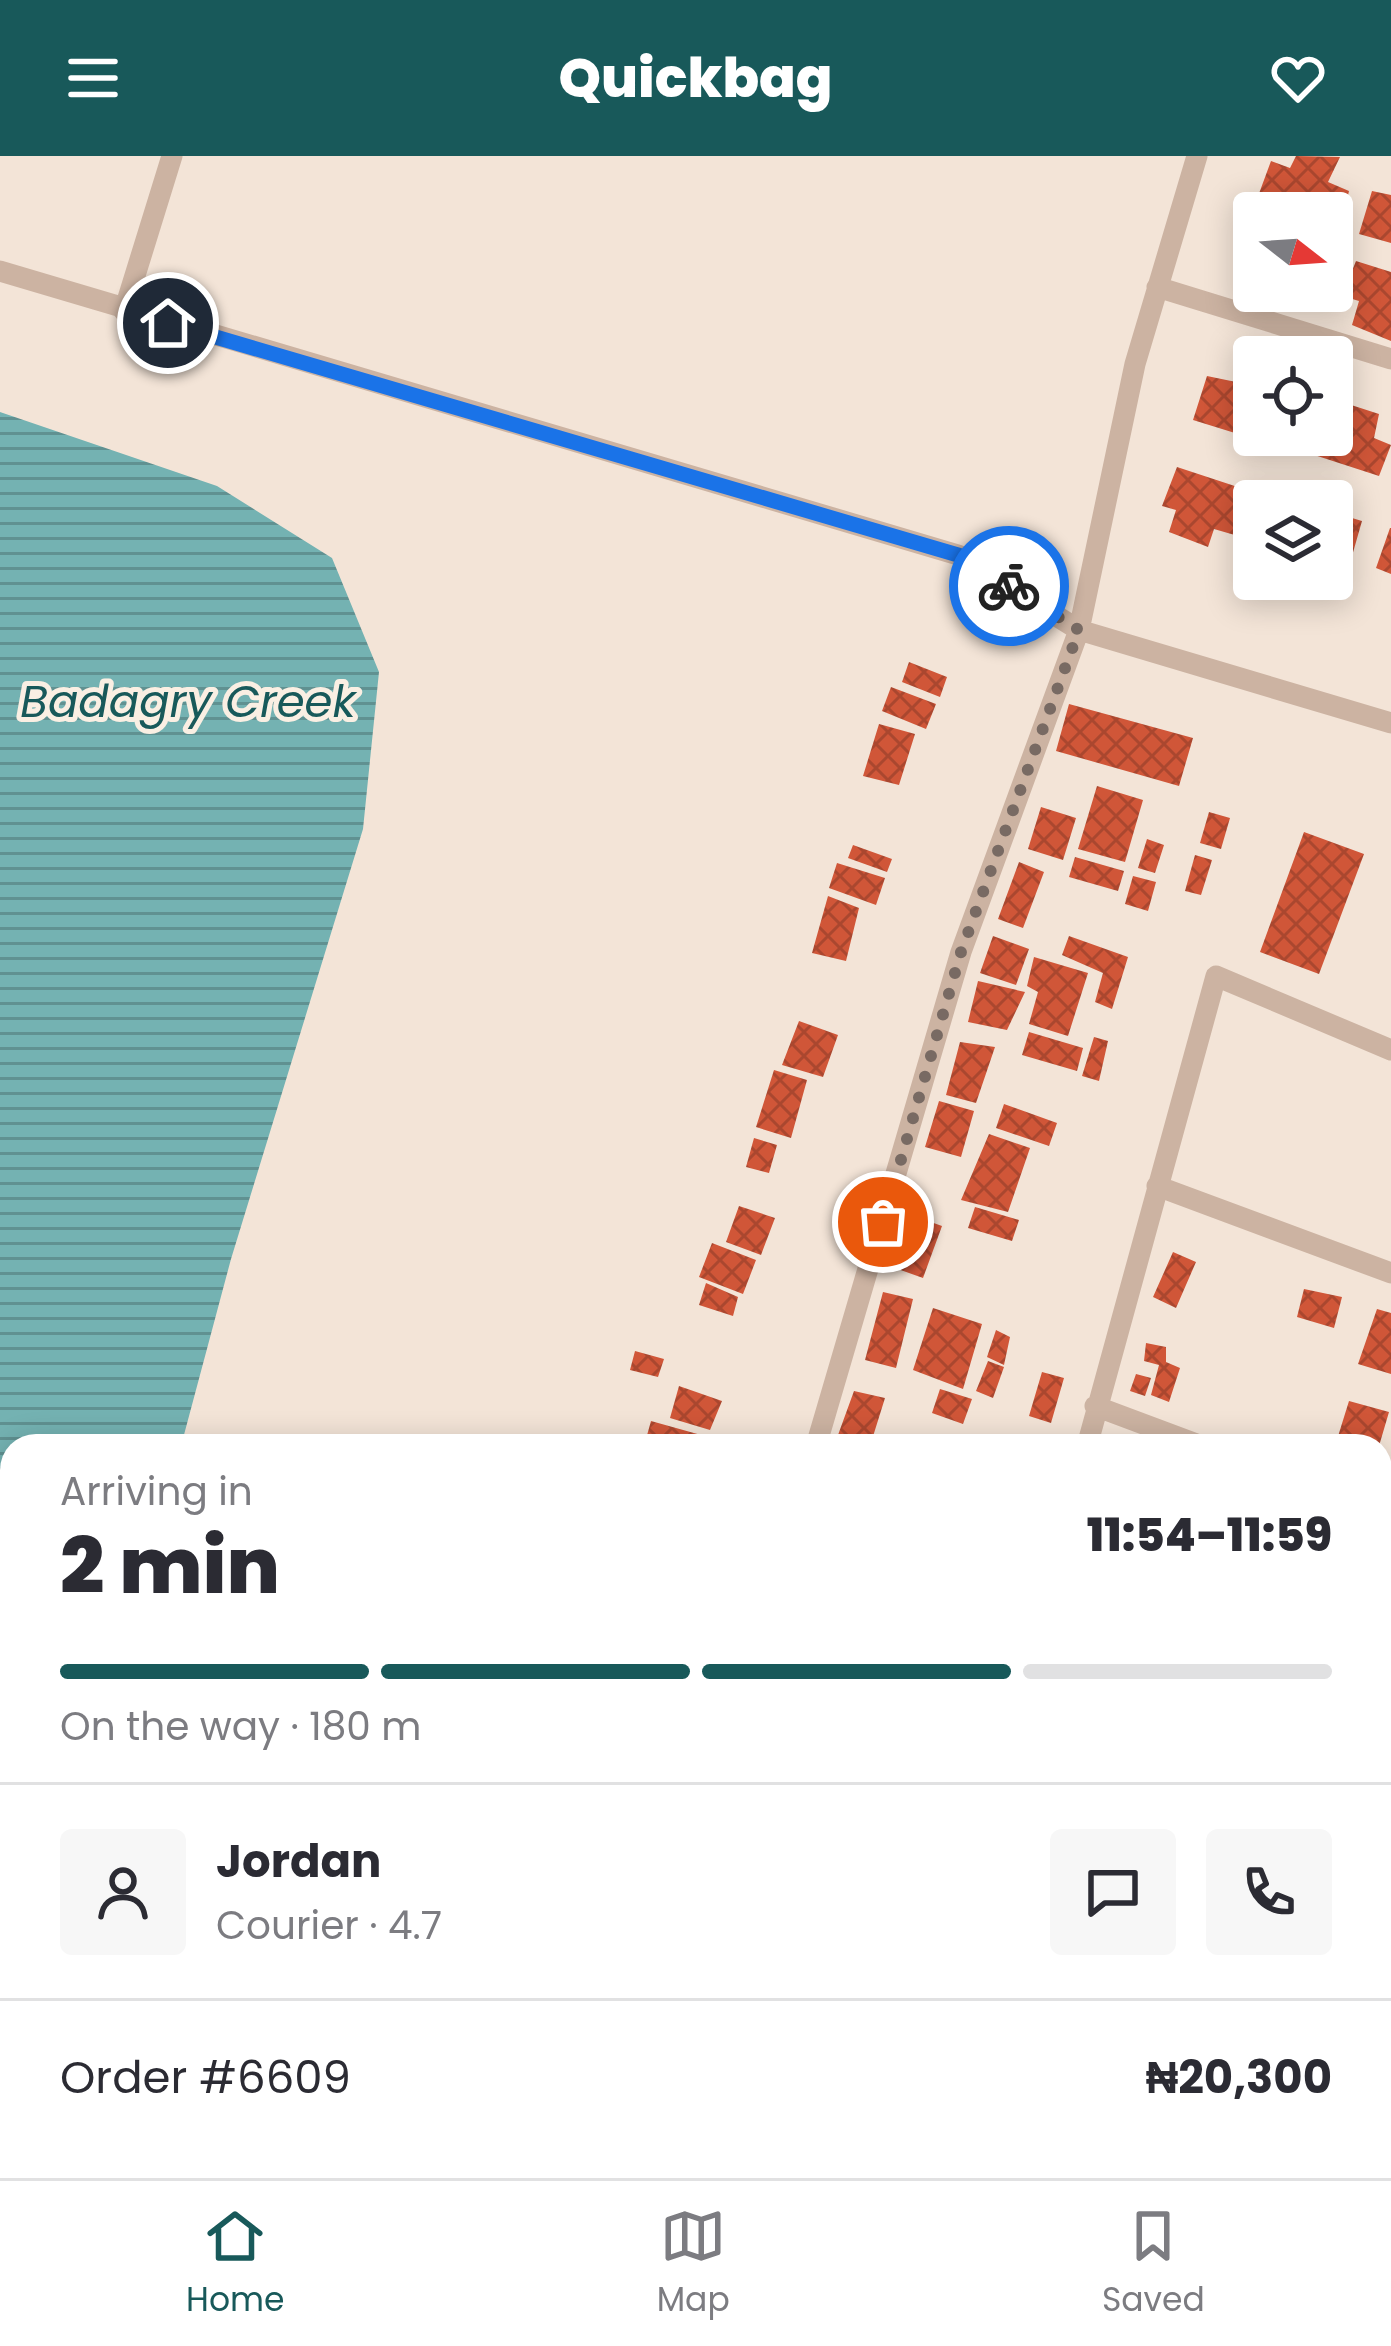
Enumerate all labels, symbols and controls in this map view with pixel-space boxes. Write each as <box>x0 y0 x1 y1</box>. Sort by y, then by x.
text: Quickbag <box>558 40 833 116</box>
icon: menu <box>60 45 126 111</box>
icon: heart <box>1265 45 1331 111</box>
north arrow <box>1233 192 1353 312</box>
map controls <box>1233 192 1353 600</box>
pin <box>117 272 219 374</box>
icon: home <box>135 290 201 356</box>
button: locate <box>1233 336 1353 456</box>
button: layers <box>1233 480 1353 600</box>
courier <box>949 526 1069 646</box>
icon: bike <box>976 553 1042 619</box>
water label: Badagry Creek <box>20 670 357 733</box>
pin <box>832 1171 934 1273</box>
icon: bag <box>850 1189 916 1255</box>
text: Arriving in <box>60 1464 253 1519</box>
text: 11:54–11:59 <box>1087 1504 1332 1567</box>
text: 2 min <box>60 1511 280 1620</box>
text: On the way · 180 m <box>60 1699 421 1754</box>
button: person <box>60 1829 186 1955</box>
button: chat <box>1050 1829 1176 1955</box>
button: phone <box>1206 1829 1332 1955</box>
text: Jordan <box>216 1830 381 1893</box>
text: Courier · 4.7 <box>216 1898 442 1953</box>
text: Order #6609 <box>60 2046 351 2109</box>
text: ₦20,300 <box>1146 2046 1332 2109</box>
tab: Home <box>186 2203 285 2325</box>
tab: Map <box>657 2203 730 2325</box>
tab: Saved <box>1102 2203 1205 2325</box>

